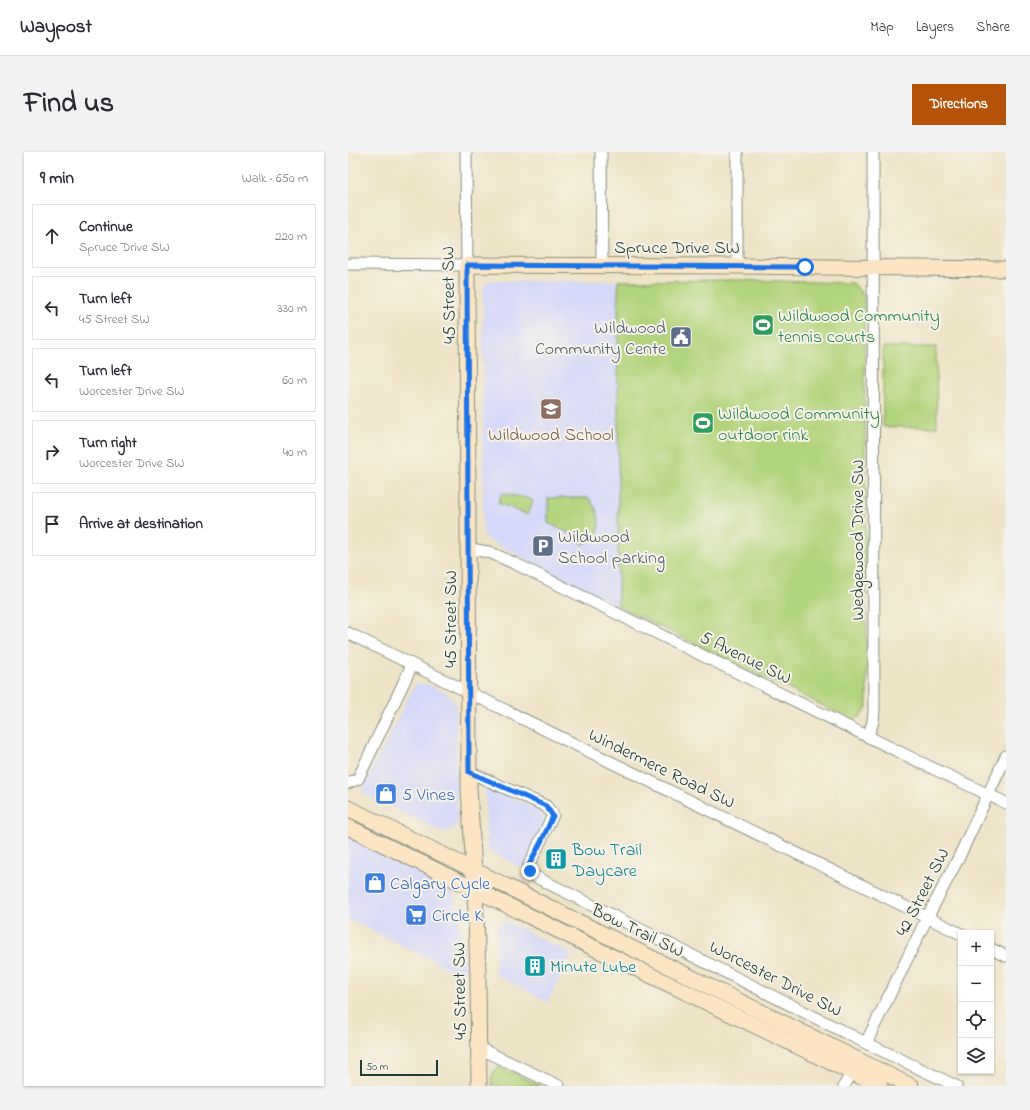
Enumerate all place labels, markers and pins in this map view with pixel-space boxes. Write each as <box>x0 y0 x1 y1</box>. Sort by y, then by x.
place label: Wildwood Community tennis courts <box>778 304 940 351</box>
sports icon: Wildwood Community tennis courts <box>750 312 776 338</box>
place label: Wildwood Community Cente <box>535 316 667 363</box>
public building icon: Wildwood Community Cente <box>668 324 694 350</box>
school or university icon: Wildwood School <box>538 396 564 422</box>
place label: Wildwood Community outdoor rink <box>718 402 880 449</box>
sports icon: Wildwood Community outdoor rink <box>690 410 716 436</box>
place label: Wildwood School <box>488 423 614 449</box>
place label: Wildwood School parking <box>558 525 665 573</box>
parking icon: Wildwood School parking <box>530 533 556 559</box>
shop icon: 5 Vines <box>373 781 399 807</box>
place label: 5 Vines <box>402 783 456 809</box>
place label: Bow Trail Daycare <box>571 838 642 885</box>
building icon: Bow Trail Daycare <box>543 846 569 872</box>
shop icon: Calgary Cycle <box>362 870 388 896</box>
place label: Calgary Cycle <box>390 872 491 899</box>
supermarket icon: Circle K <box>403 902 429 928</box>
place label: Circle K <box>432 904 483 930</box>
building icon: Minute Lube <box>522 953 548 979</box>
place label: Minute Lube <box>550 955 637 981</box>

